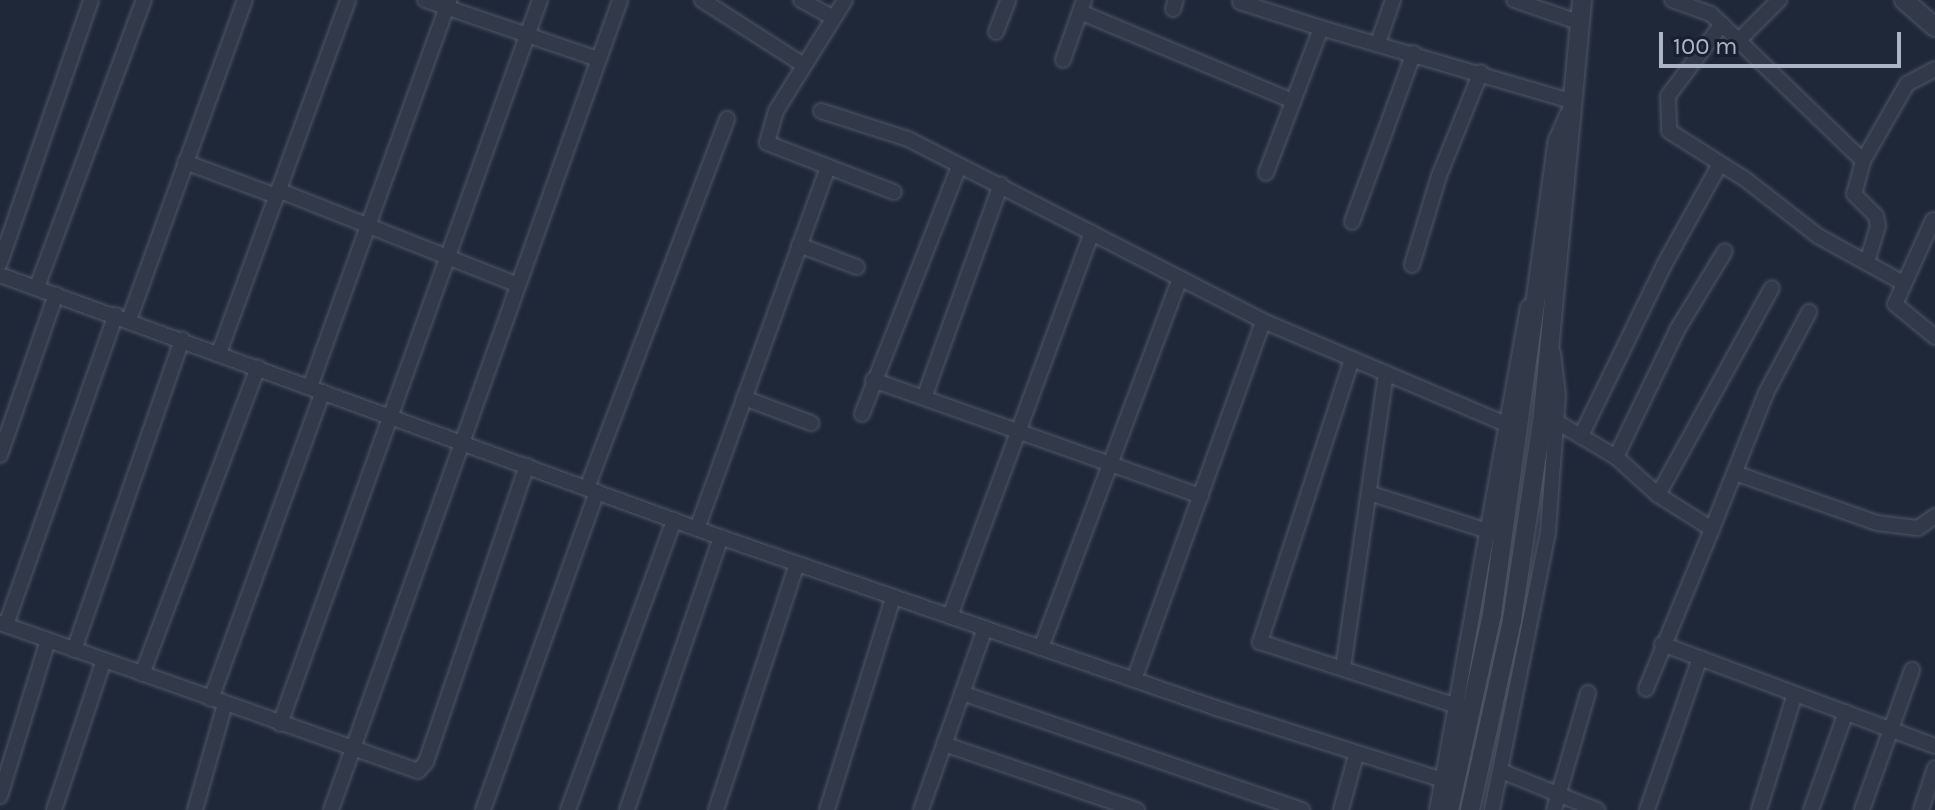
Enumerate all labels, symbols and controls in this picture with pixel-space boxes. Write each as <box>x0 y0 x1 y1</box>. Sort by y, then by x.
scale bar <box>1663 16 1905 66</box>
text: 100 m <box>1673 32 1738 60</box>

